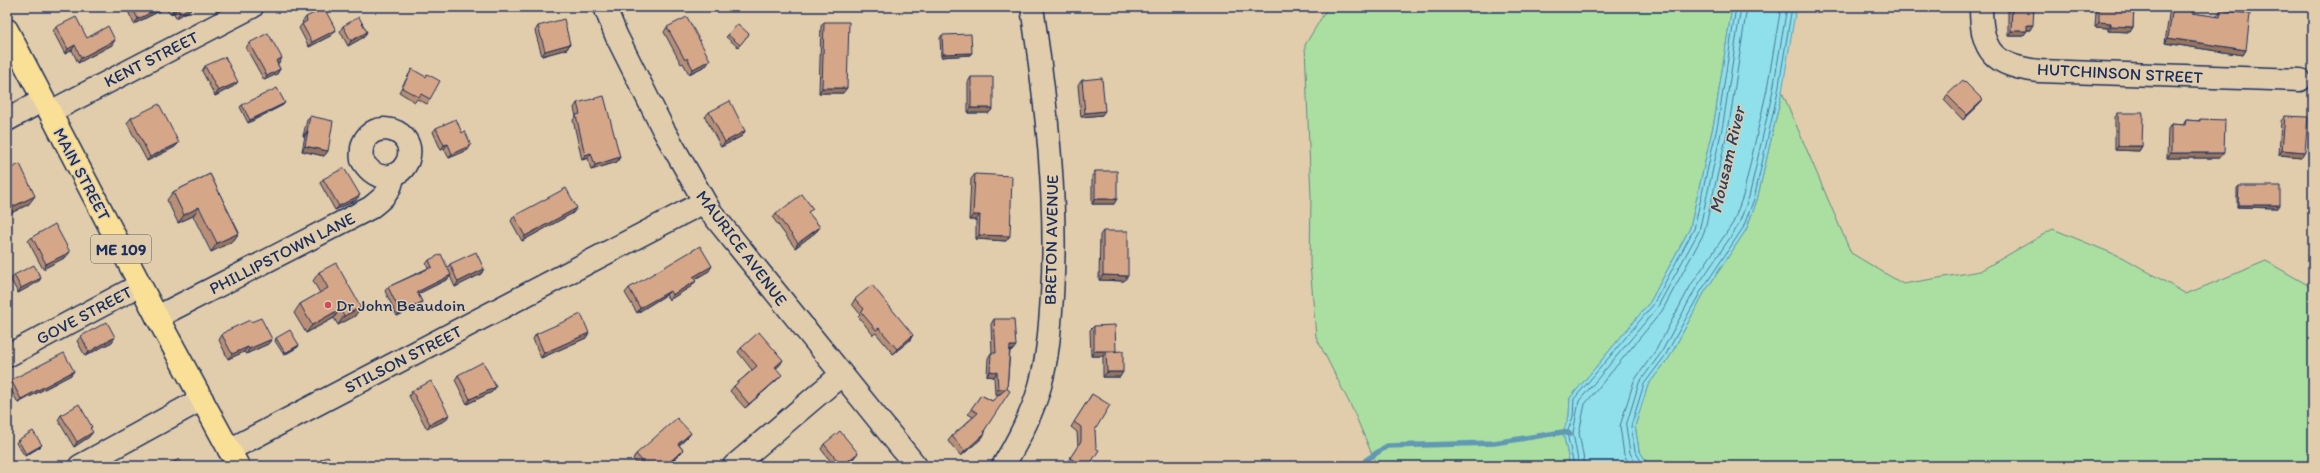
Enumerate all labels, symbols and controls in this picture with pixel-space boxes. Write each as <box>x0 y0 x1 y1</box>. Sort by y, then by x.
street label: KENT STREET <box>101 26 202 91</box>
street label: HUTCHINSON STREET <box>2037 59 2204 87</box>
water label: Mousam River <box>1704 103 1750 215</box>
street label: MAIN STREET <box>49 124 115 224</box>
street label: BRETON AVENUE <box>1040 175 1062 305</box>
street label: MAURICE AVENUE <box>692 186 792 310</box>
street label: PHILLIPSTOWN LANE <box>206 208 358 298</box>
road number: ME 109 <box>91 235 151 263</box>
street label: GOVE STREET <box>33 281 136 349</box>
place label: Dr John Beaudoin <box>336 295 465 315</box>
marker: Dr John Beaudoin <box>323 300 333 310</box>
street label: STILSON STREET <box>341 321 465 397</box>

